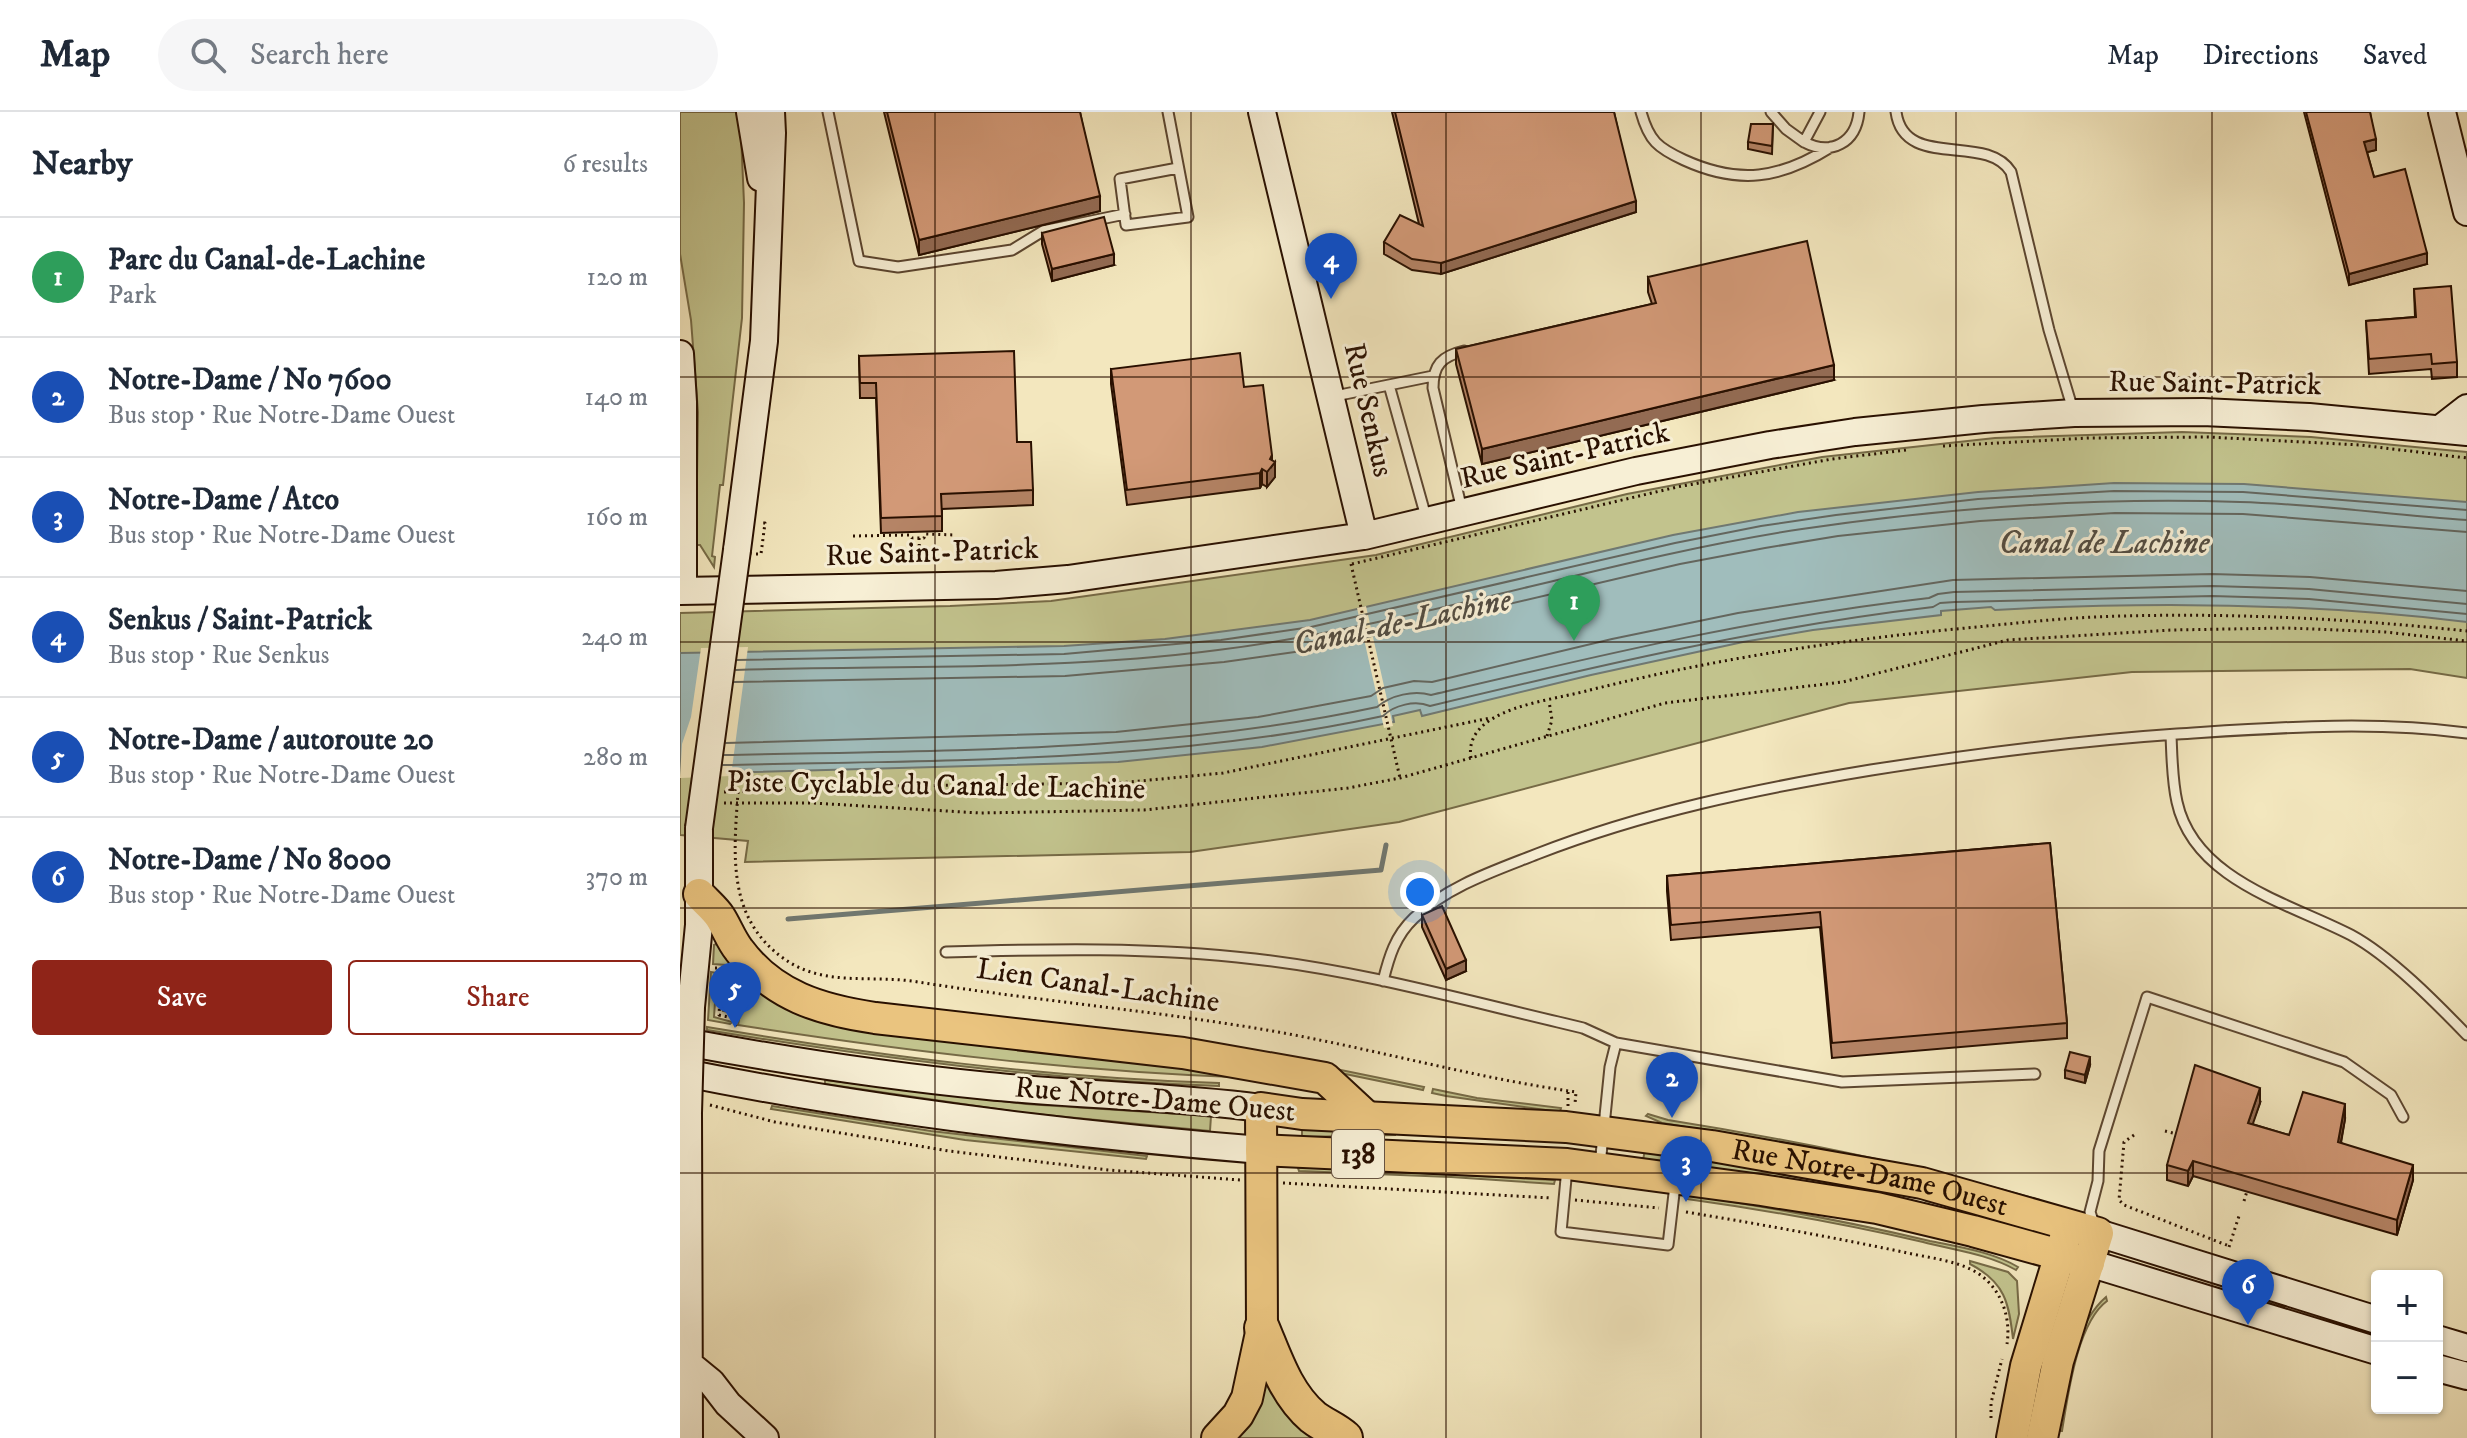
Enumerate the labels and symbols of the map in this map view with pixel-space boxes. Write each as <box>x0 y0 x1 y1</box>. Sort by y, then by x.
pin: 4 <box>1305 233 1357 299</box>
street label: Rue Senkus <box>1335 339 1401 481</box>
street label: Rue Saint-Patrick <box>2108 364 2322 404</box>
street label: Rue Saint-Patrick <box>1457 414 1673 498</box>
water label: Canal de Lachine <box>1999 524 2210 564</box>
street label: Rue Saint-Patrick <box>825 531 1039 575</box>
pin: 1 <box>1548 575 1600 641</box>
water label: Canal-de-Lachine <box>1289 580 1516 666</box>
street label: Piste Cyclable du Canal de Lachine <box>726 764 1146 808</box>
your location <box>1400 872 1440 912</box>
street label: Lien Canal-Lachine <box>974 951 1222 1021</box>
pin: 5 <box>709 962 761 1028</box>
pin: 2 <box>1646 1052 1698 1118</box>
street label: Rue Notre-Dame Ouest <box>1013 1069 1297 1131</box>
road number: 138 <box>1332 1130 1384 1178</box>
street label: Rue Notre-Dame Ouest <box>1729 1131 2012 1225</box>
pin: 3 <box>1660 1136 1712 1202</box>
pin: 6 <box>2222 1259 2274 1325</box>

